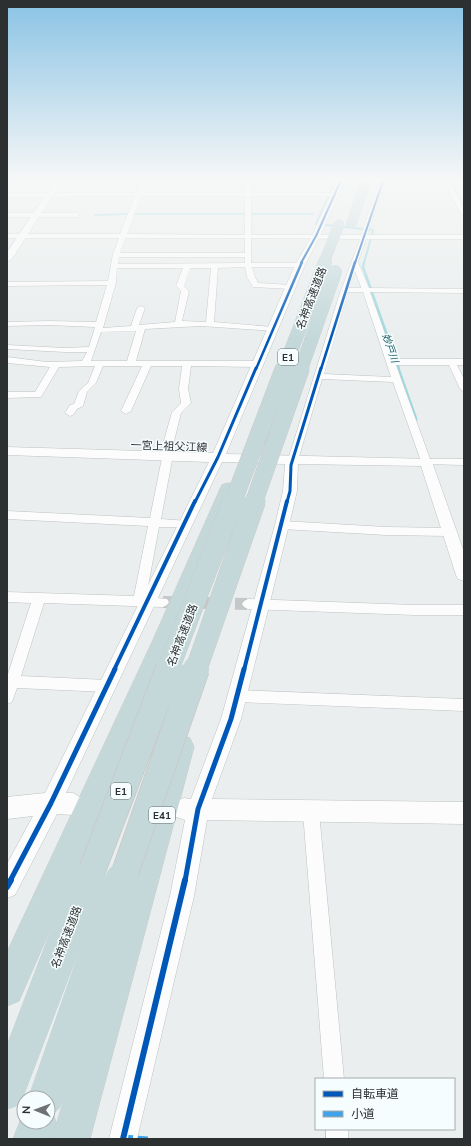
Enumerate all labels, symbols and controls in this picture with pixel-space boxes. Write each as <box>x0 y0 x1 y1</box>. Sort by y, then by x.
street label: 名神高速道路 <box>293 265 330 332</box>
water label: 妙戸川 <box>379 332 402 366</box>
road number: E1 <box>278 349 298 365</box>
street label: 一宮上祖父江線 <box>130 438 208 455</box>
street label: 名神高速道路 <box>164 602 201 669</box>
road number: E1 <box>111 783 131 799</box>
road number: E41 <box>149 807 175 823</box>
street label: 名神高速道路 <box>48 904 85 971</box>
legend <box>315 1078 455 1130</box>
text: 自転車道 <box>351 1086 399 1102</box>
north arrow <box>16 1090 56 1130</box>
text: N <box>19 1106 34 1114</box>
text: 小道 <box>351 1106 375 1122</box>

